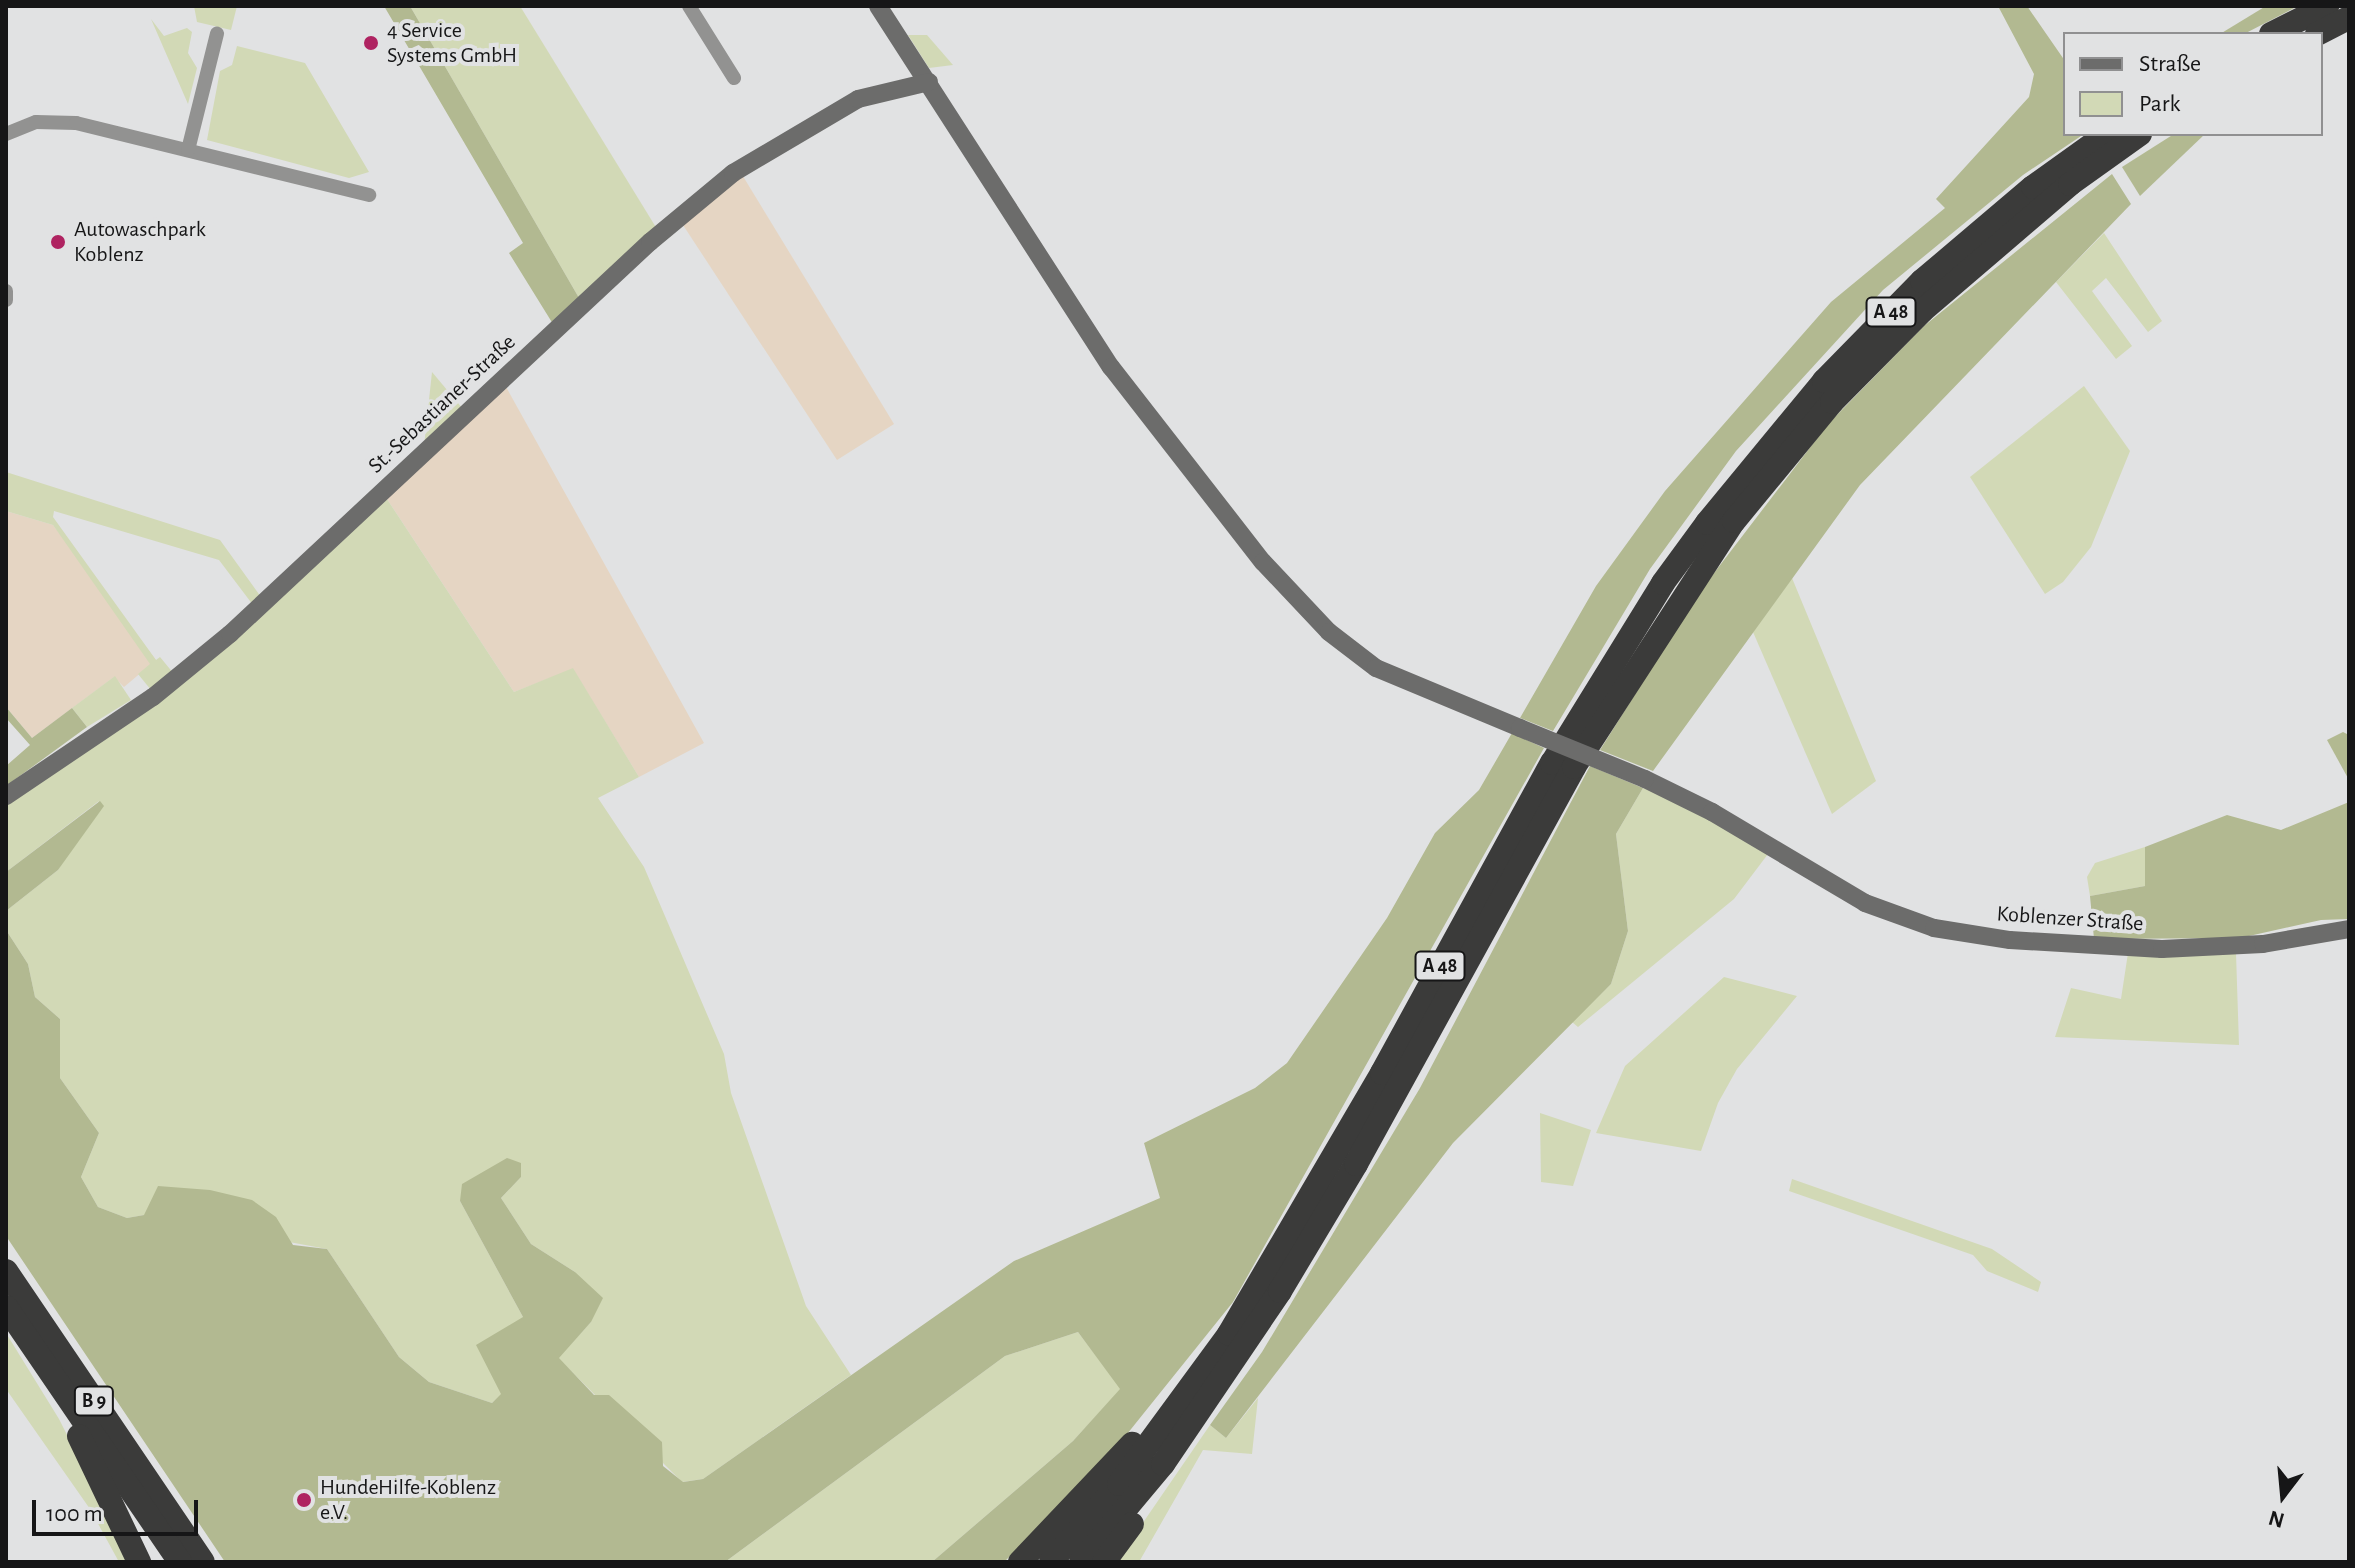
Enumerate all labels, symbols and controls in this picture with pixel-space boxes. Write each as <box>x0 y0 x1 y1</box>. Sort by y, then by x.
place label: 4 Service Systems GmbH <box>387 17 517 68</box>
legend <box>2063 32 2323 136</box>
marker: 4 Service Systems GmbH <box>362 34 380 52</box>
text: Straße <box>2139 52 2201 76</box>
text: Park <box>2139 92 2180 116</box>
place label: Autowaschpark Koblenz <box>74 216 206 268</box>
marker: Autowaschpark Koblenz <box>49 233 67 251</box>
road number: A 48 <box>1865 296 1917 328</box>
street label: St.-Sebastianer-Straße <box>363 329 521 479</box>
street label: Koblenzer Straße <box>1996 901 2144 937</box>
road number: A 48 <box>1414 950 1466 982</box>
road number: B 9 <box>72 1385 116 1417</box>
north arrow <box>2243 1456 2323 1536</box>
place label: HundeHilfe-Koblenz e.V. <box>320 1474 496 1526</box>
scale bar <box>36 1484 202 1534</box>
marker: HundeHilfe-Koblenz e.V. <box>295 1491 313 1509</box>
text: 100 m <box>46 1502 103 1526</box>
text: N <box>2266 1506 2287 1532</box>

